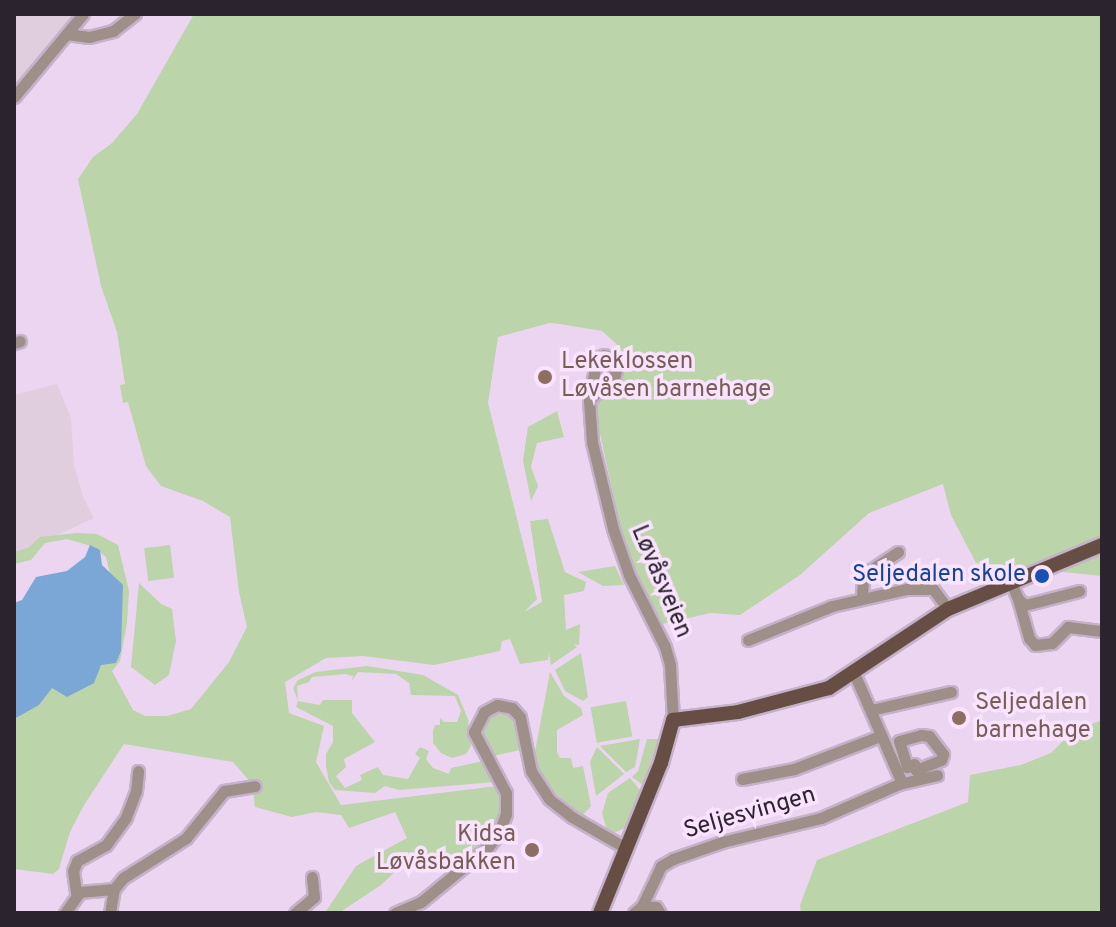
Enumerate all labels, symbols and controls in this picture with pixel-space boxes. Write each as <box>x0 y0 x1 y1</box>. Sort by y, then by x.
place label: Lekeklossen Løvåsen barnehage <box>561 349 771 405</box>
marker: Lekeklossen Løvåsen barnehage <box>536 368 554 386</box>
street label: Løvåsveien <box>623 521 697 643</box>
place label: Seljedalen skole <box>852 562 1026 590</box>
marker: Seljedalen skole <box>1033 567 1051 585</box>
place label: Seljedalen barnehage <box>975 690 1091 746</box>
marker: Seljedalen barnehage <box>950 709 968 727</box>
street label: Seljesvingen <box>681 781 819 847</box>
place label: Kidsa Løvåsbakken <box>376 822 516 878</box>
marker: Kidsa Løvåsbakken <box>523 841 541 859</box>

